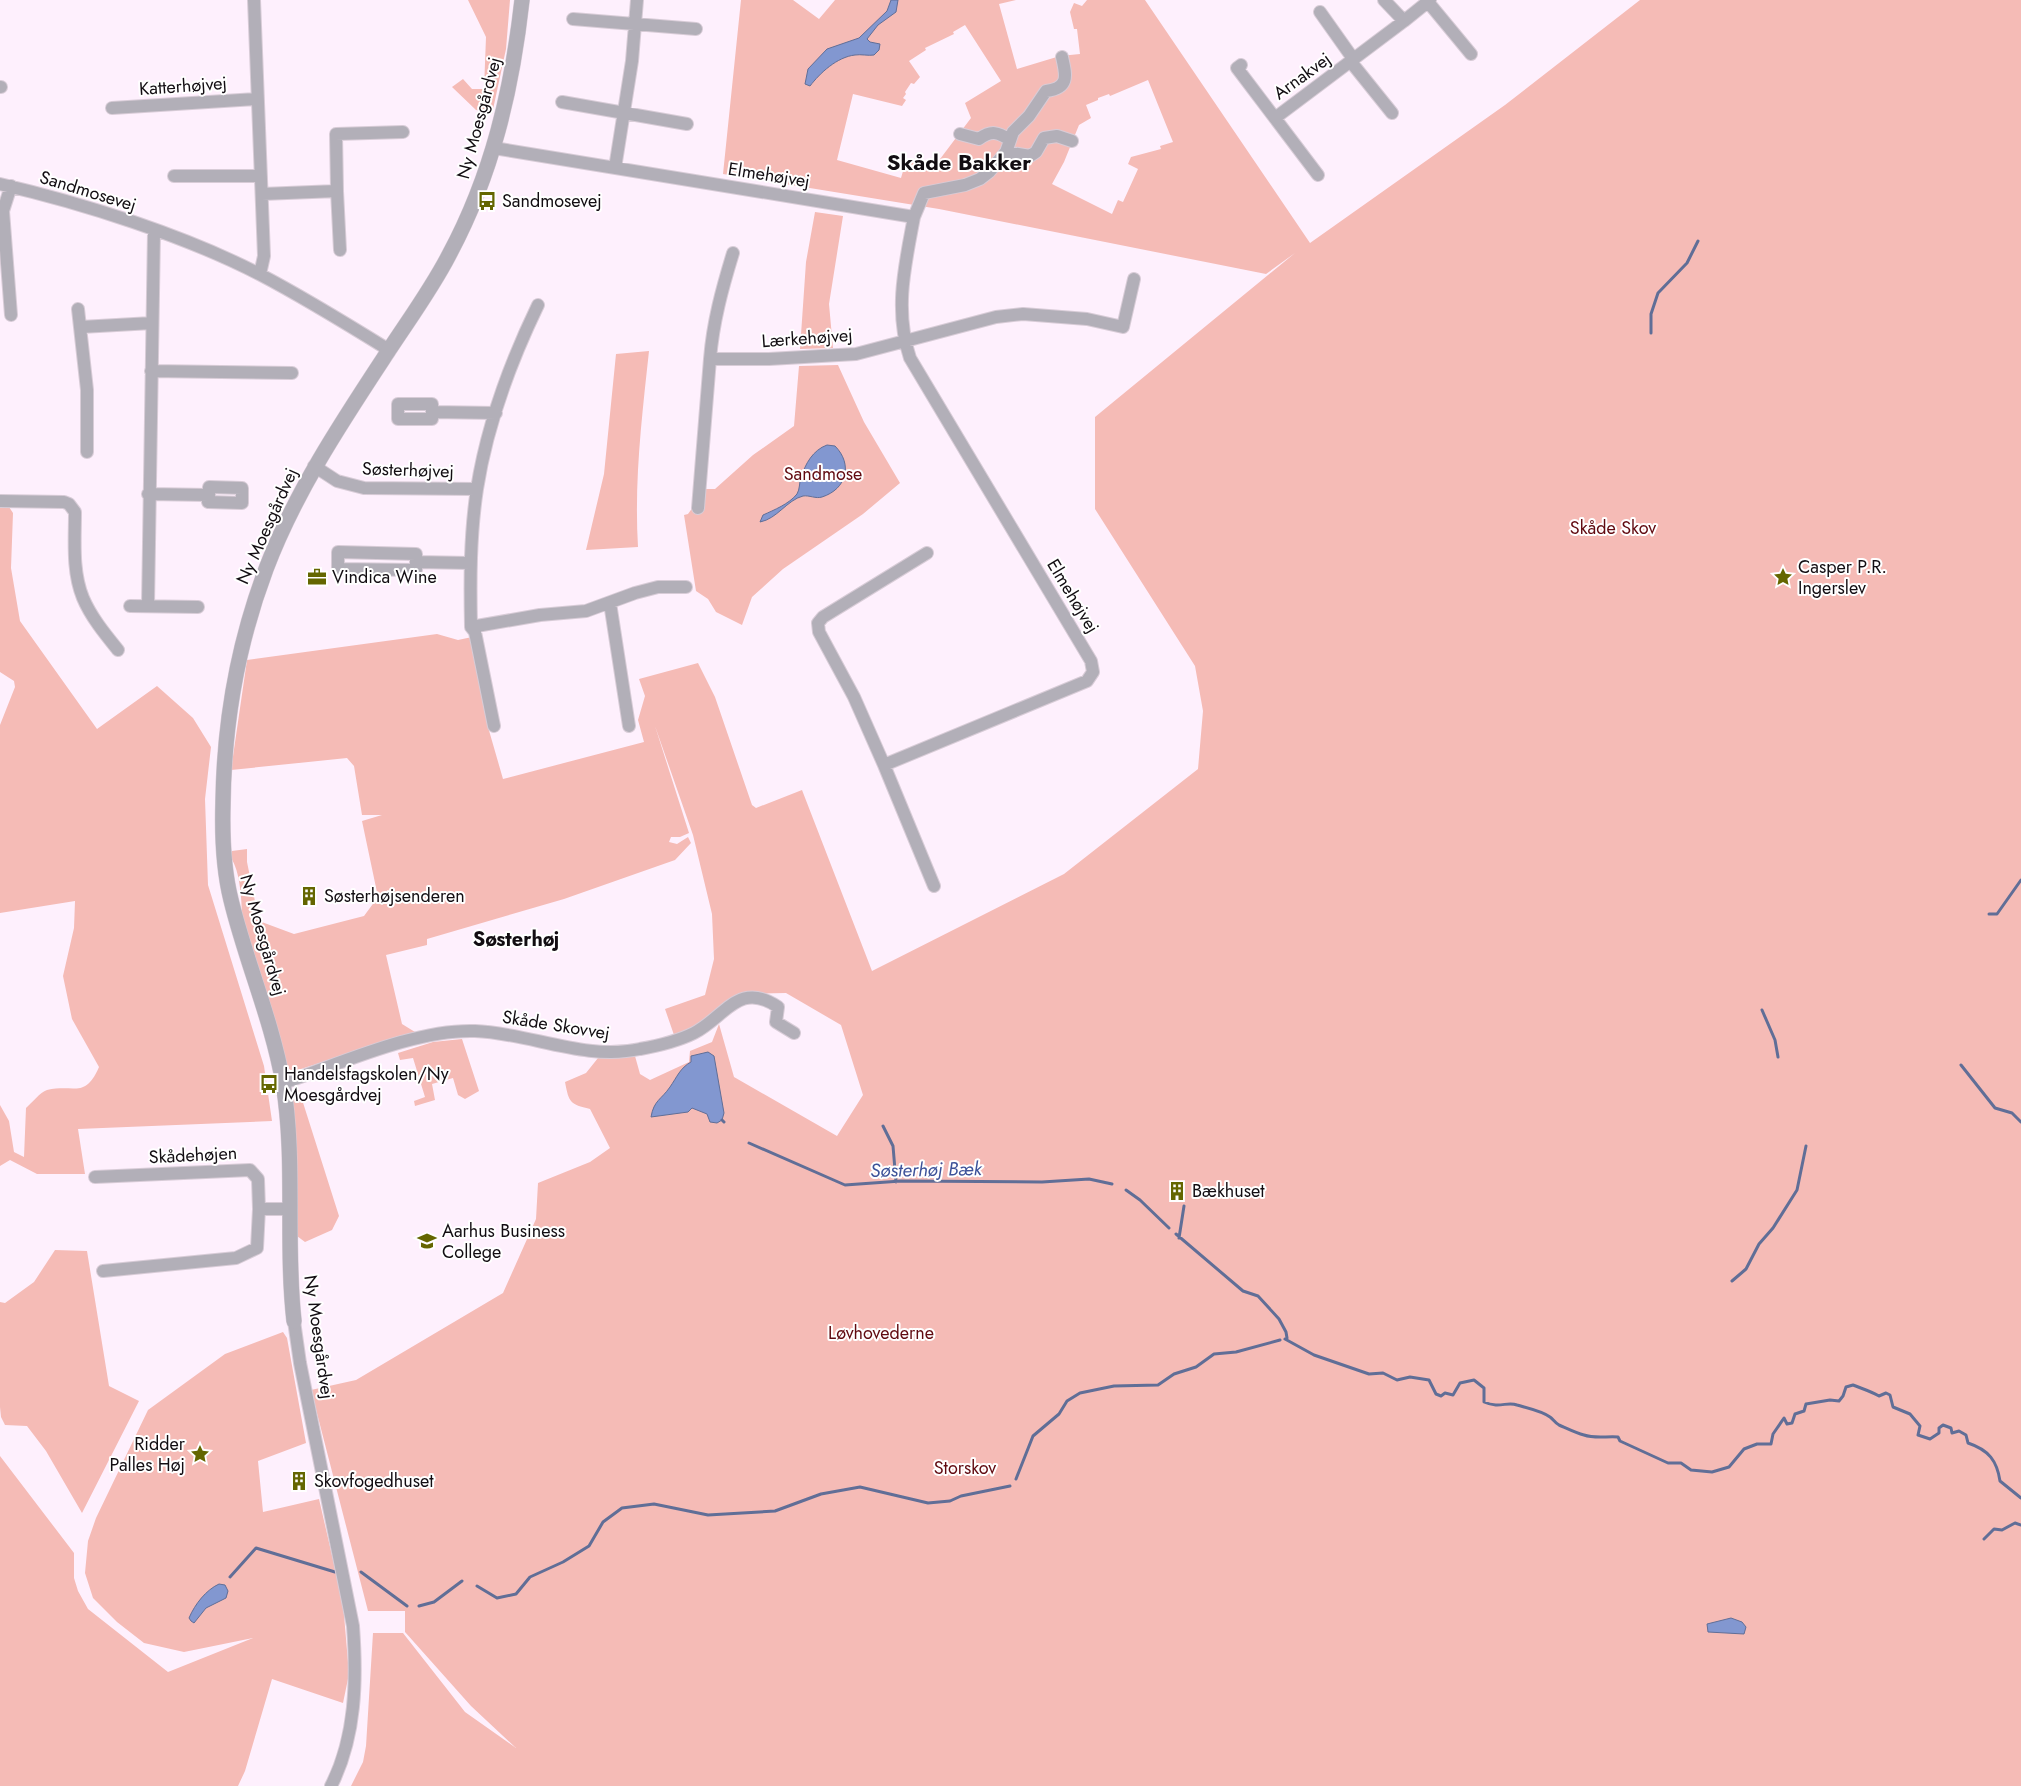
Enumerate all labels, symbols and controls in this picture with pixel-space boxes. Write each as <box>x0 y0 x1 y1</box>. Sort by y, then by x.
street label: Arnakvej <box>1268 46 1336 106</box>
street label: Ny Moesgårdvej <box>450 54 508 182</box>
street label: Katterhøjvej <box>138 70 228 102</box>
district label: Skåde Bakker <box>887 146 1031 178</box>
street label: Elmehøjvej <box>726 156 812 194</box>
street label: Sandmosevej <box>36 164 140 218</box>
place label: Sandmosevej <box>502 188 602 214</box>
bus stop icon: Sandmosevej <box>476 190 498 212</box>
street label: Lærkehøjvej <box>761 322 853 354</box>
street label: Søsterhøjvej <box>362 455 454 485</box>
park label: Sandmose <box>784 461 862 487</box>
street label: Ny Moesgårdvej <box>230 464 304 588</box>
park label: Skåde Skov <box>1570 515 1656 541</box>
street label: Elmehøjvej <box>1041 554 1105 638</box>
place label: Casper P.R. Ingerslev <box>1798 554 1887 601</box>
place label: Vindica Wine <box>332 564 437 590</box>
office icon: Vindica Wine <box>306 566 328 588</box>
place icon: Casper P.R. Ingerslev <box>1772 566 1794 588</box>
street label: Ny Moesgårdvej <box>233 871 293 999</box>
place label: Søsterhøjsenderen <box>324 883 465 909</box>
building icon: Søsterhøjsenderen <box>298 885 320 907</box>
district label: Søsterhøj <box>473 925 559 954</box>
street label: Skåde Skovvej <box>500 1004 612 1046</box>
place label: Handelsfagskolen/Ny Moesgårdvej <box>284 1061 449 1108</box>
bus stop icon: Handelsfagskolen/Ny Moesgårdvej <box>258 1073 280 1095</box>
street label: Skådehøjen <box>148 1140 238 1170</box>
water label: Søsterhøj Bæk <box>870 1155 983 1184</box>
place label: Bækhuset <box>1192 1178 1265 1204</box>
building icon: Bækhuset <box>1166 1180 1188 1202</box>
place label: Aarhus Business College <box>442 1218 565 1265</box>
school or university icon: Aarhus Business College <box>416 1230 438 1252</box>
street label: Ny Moesgårdvej <box>297 1273 341 1401</box>
park label: Løvhovederne <box>828 1320 934 1346</box>
place label: Ridder Palles Høj <box>110 1431 186 1478</box>
place icon: Ridder Palles Høj <box>189 1443 211 1465</box>
park label: Storskov <box>934 1455 996 1481</box>
place label: Skovfogedhuset <box>314 1468 434 1494</box>
building icon: Skovfogedhuset <box>288 1470 310 1492</box>

